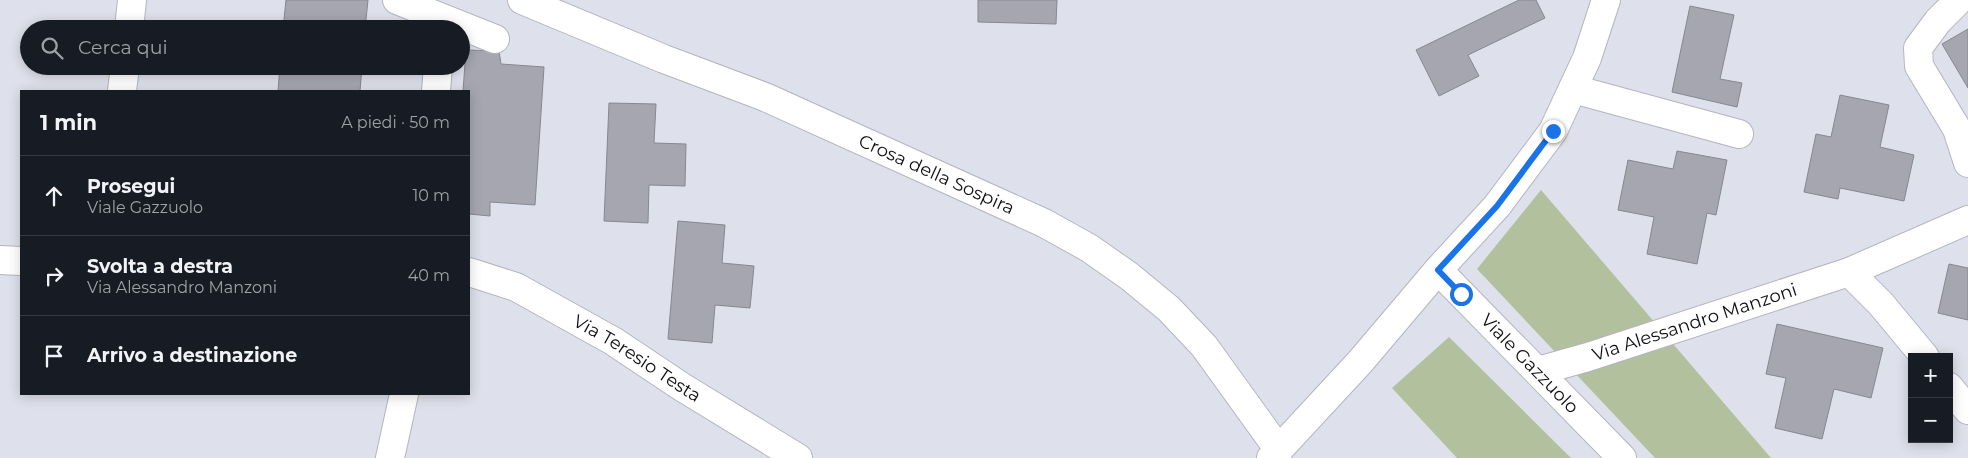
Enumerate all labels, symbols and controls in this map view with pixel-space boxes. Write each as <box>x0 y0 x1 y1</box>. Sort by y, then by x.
search box <box>20 20 470 75</box>
icon: search <box>38 34 66 62</box>
text: Cerca qui <box>78 36 168 59</box>
text: 1 min <box>40 110 97 135</box>
text: A piedi · 50 m <box>341 113 450 132</box>
route end <box>1542 120 1565 143</box>
street label: Crosa della Sospira <box>855 130 1018 219</box>
text: Prosegui <box>87 175 175 198</box>
icon: ahead <box>40 182 68 210</box>
text: 10 m <box>412 186 450 205</box>
text: Viale Gazzuolo <box>87 198 203 217</box>
text: Svolta a destra <box>87 255 233 278</box>
icon: right <box>40 262 68 290</box>
text: 40 m <box>408 266 450 285</box>
text: Via Alessandro Manzoni <box>87 278 277 297</box>
street label: Via Alessandro Manzoni <box>1589 279 1800 366</box>
route start <box>1450 283 1473 306</box>
street label: Viale Gazzuolo <box>1476 309 1583 418</box>
street label: Via Teresio Testa <box>569 310 705 407</box>
icon: arrive <box>40 342 68 370</box>
text: Arrivo a destinazione <box>87 344 297 367</box>
map controls <box>1908 353 1953 443</box>
button: + <box>1908 353 1953 398</box>
button: − <box>1908 398 1953 443</box>

